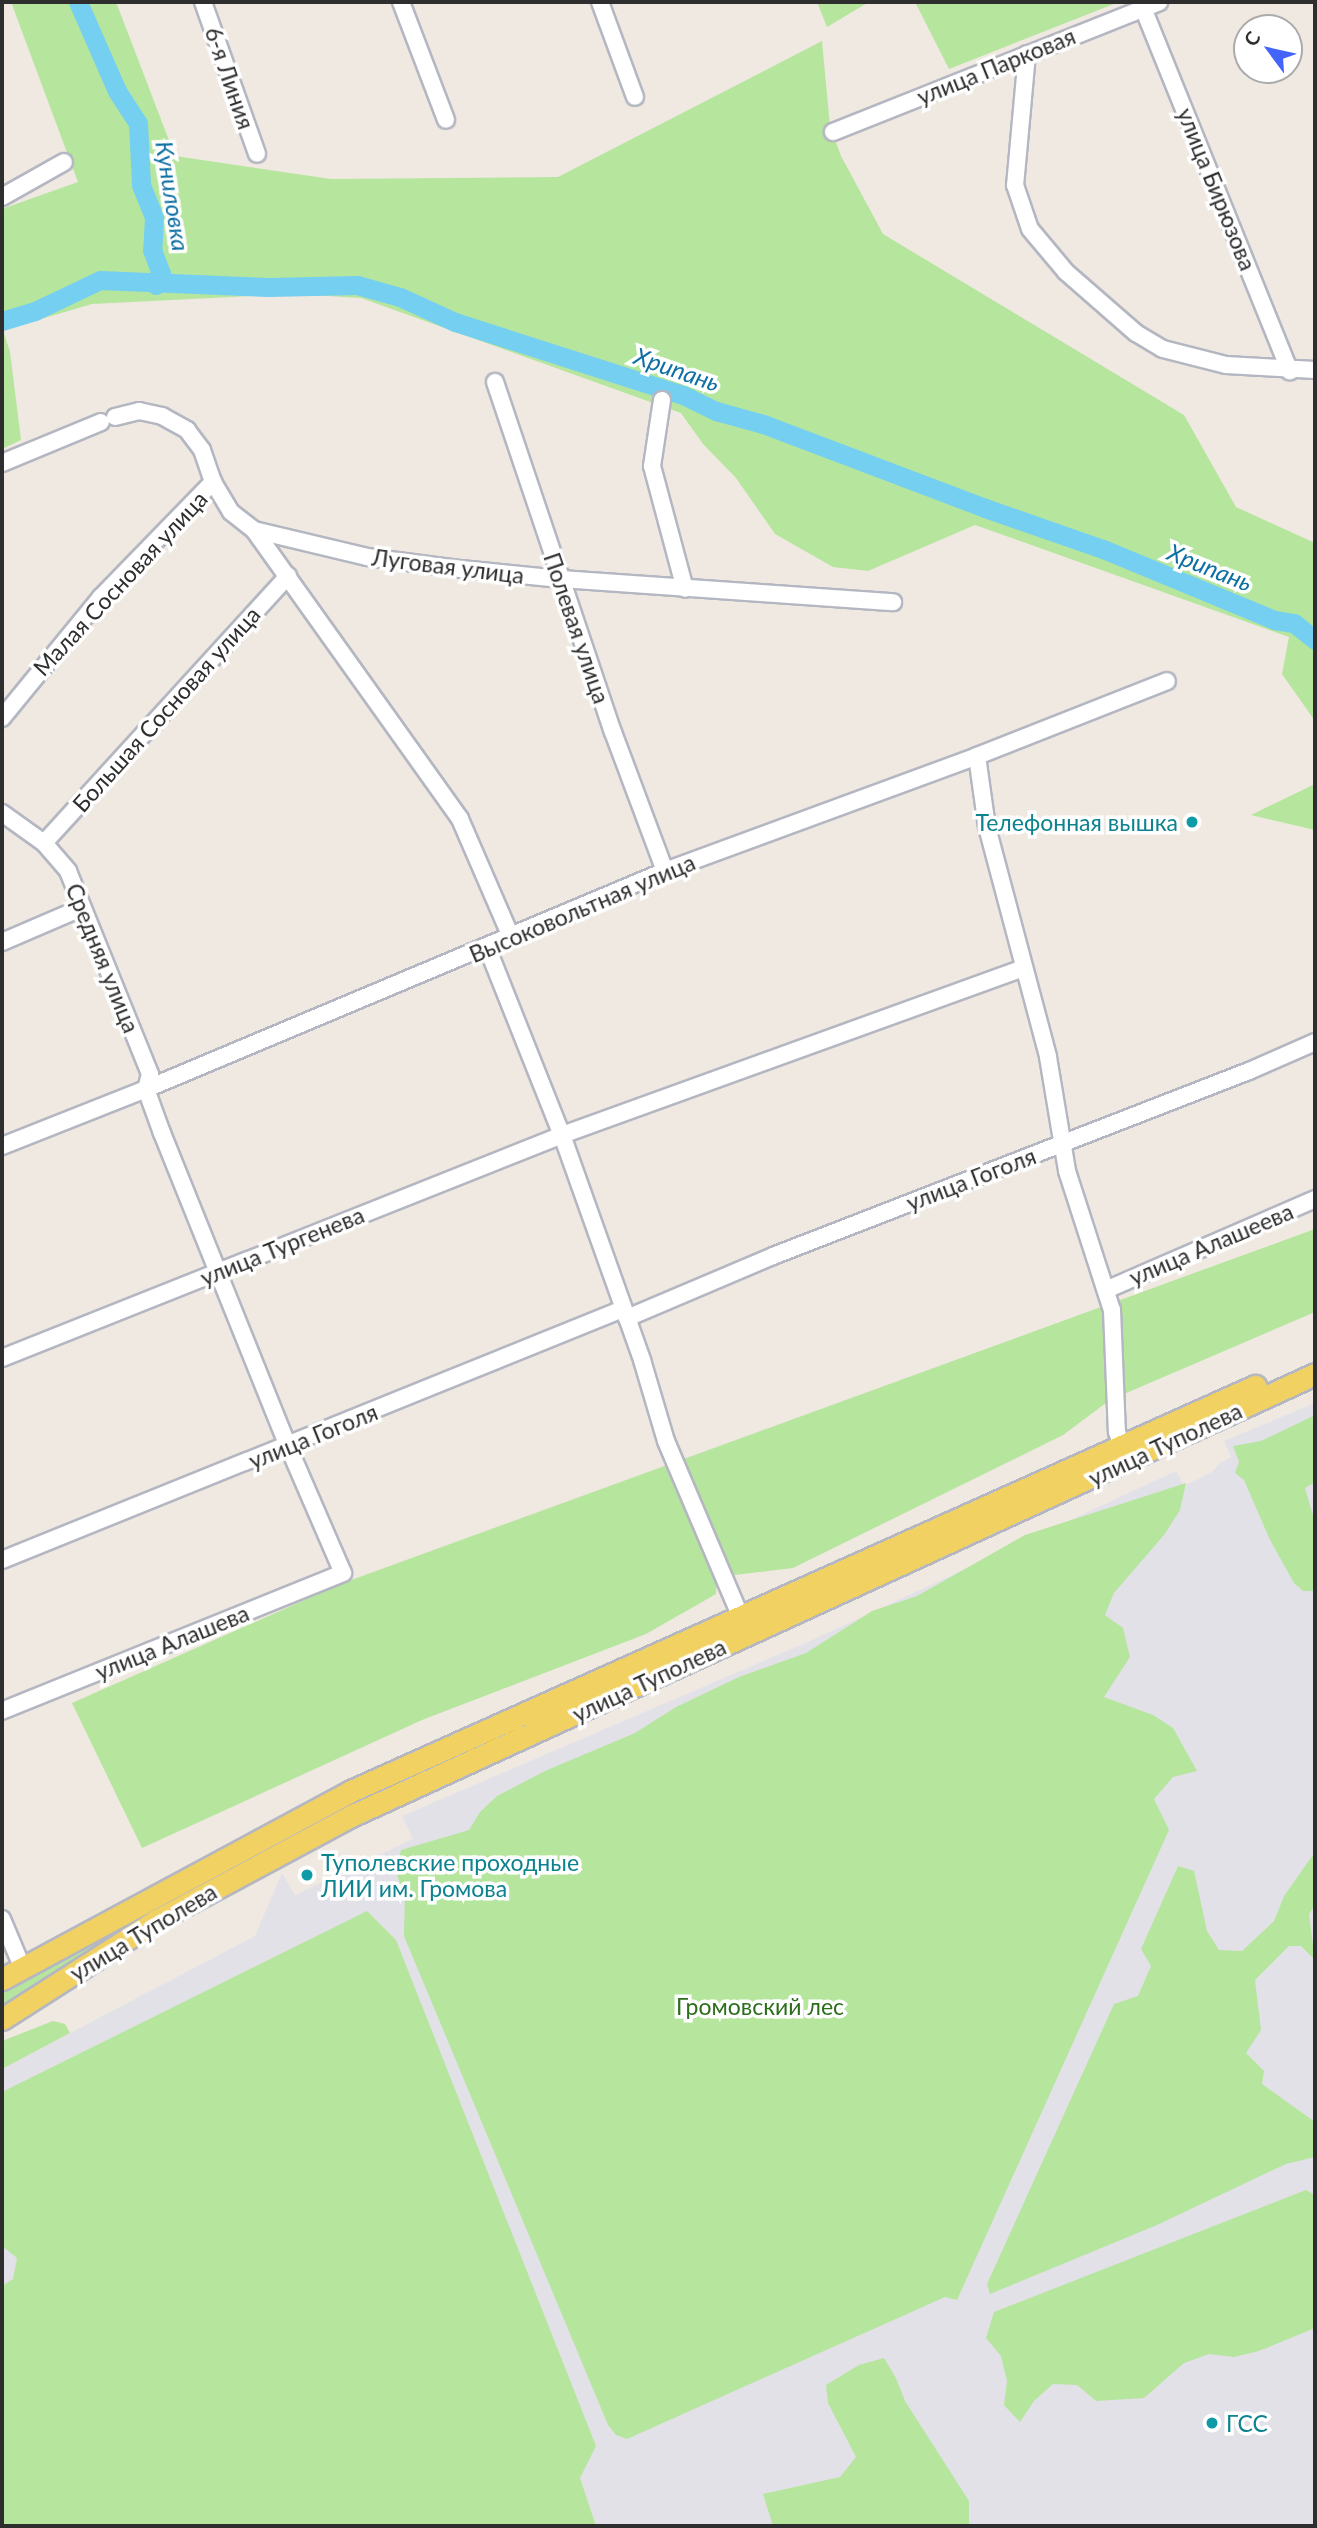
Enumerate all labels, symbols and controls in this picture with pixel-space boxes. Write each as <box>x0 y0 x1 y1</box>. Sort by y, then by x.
north arrow <box>1233 14 1303 84</box>
street label: улица Парковая <box>913 22 1079 110</box>
street label: 6-я Линия <box>200 23 260 133</box>
text: С <box>1239 27 1265 50</box>
street label: улица Бирюзова <box>1172 104 1262 274</box>
water label: Куниловка <box>150 139 196 253</box>
water label: Хрипань <box>631 341 723 397</box>
street label: Малая Сосновая улица <box>27 485 213 681</box>
water label: Хрипань <box>1164 537 1256 597</box>
street label: Луговая улица <box>370 543 526 589</box>
street label: Полевая улица <box>538 549 616 707</box>
street label: Большая Сосновая улица <box>66 601 266 817</box>
place label: Телефонная вышка <box>975 808 1178 836</box>
marker: Телефонная вышка <box>1184 814 1200 830</box>
street label: Высоковольтная улица <box>465 848 699 968</box>
street label: Средняя улица <box>60 879 146 1037</box>
street label: улица Гоголя <box>902 1142 1040 1216</box>
street label: улица Алашеева <box>1125 1197 1297 1291</box>
street label: улица Тургенева <box>196 1201 368 1291</box>
street label: улица Туполева <box>1084 1396 1246 1492</box>
street label: улица Гоголя <box>245 1398 381 1474</box>
street label: улица Алашева <box>91 1599 253 1685</box>
street label: улица Туполева <box>568 1632 730 1728</box>
place label: Туполевские проходные ЛИИ им. Громова <box>321 1848 579 1902</box>
marker: Туполевские проходные ЛИИ им. Громова <box>299 1867 315 1883</box>
street label: улица Туполева <box>65 1877 221 1987</box>
park label: Громовский лес <box>676 1992 844 2020</box>
place label: ГСС <box>1226 2409 1268 2437</box>
marker: ГСС <box>1204 2415 1220 2431</box>

